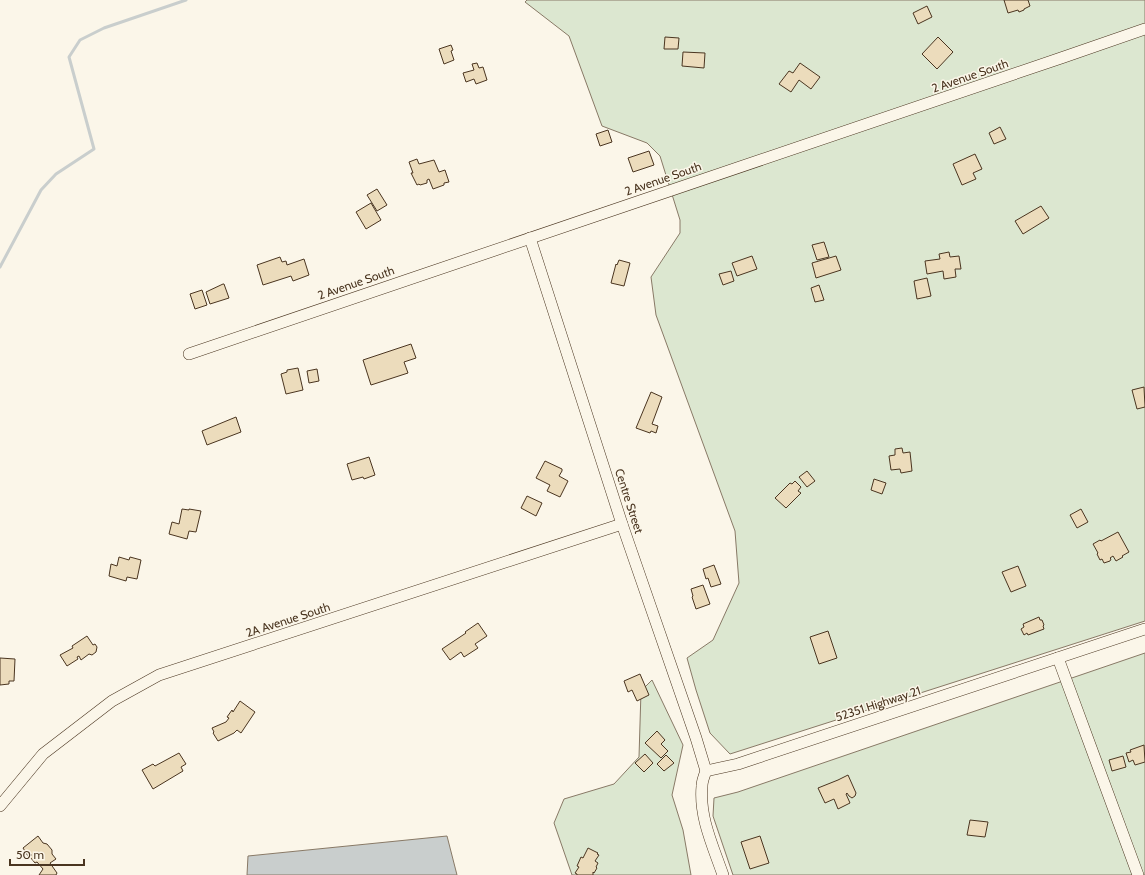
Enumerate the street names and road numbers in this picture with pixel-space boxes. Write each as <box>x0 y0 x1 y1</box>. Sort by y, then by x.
street label: 2 Avenue South <box>929 55 1010 96</box>
street label: 2 Avenue South <box>622 158 703 199</box>
street label: 2 Avenue South <box>315 262 396 303</box>
street label: Centre Street <box>612 466 647 535</box>
street label: 2A Avenue South <box>244 599 332 640</box>
street label: 52351 Highway 21 <box>833 683 922 724</box>

